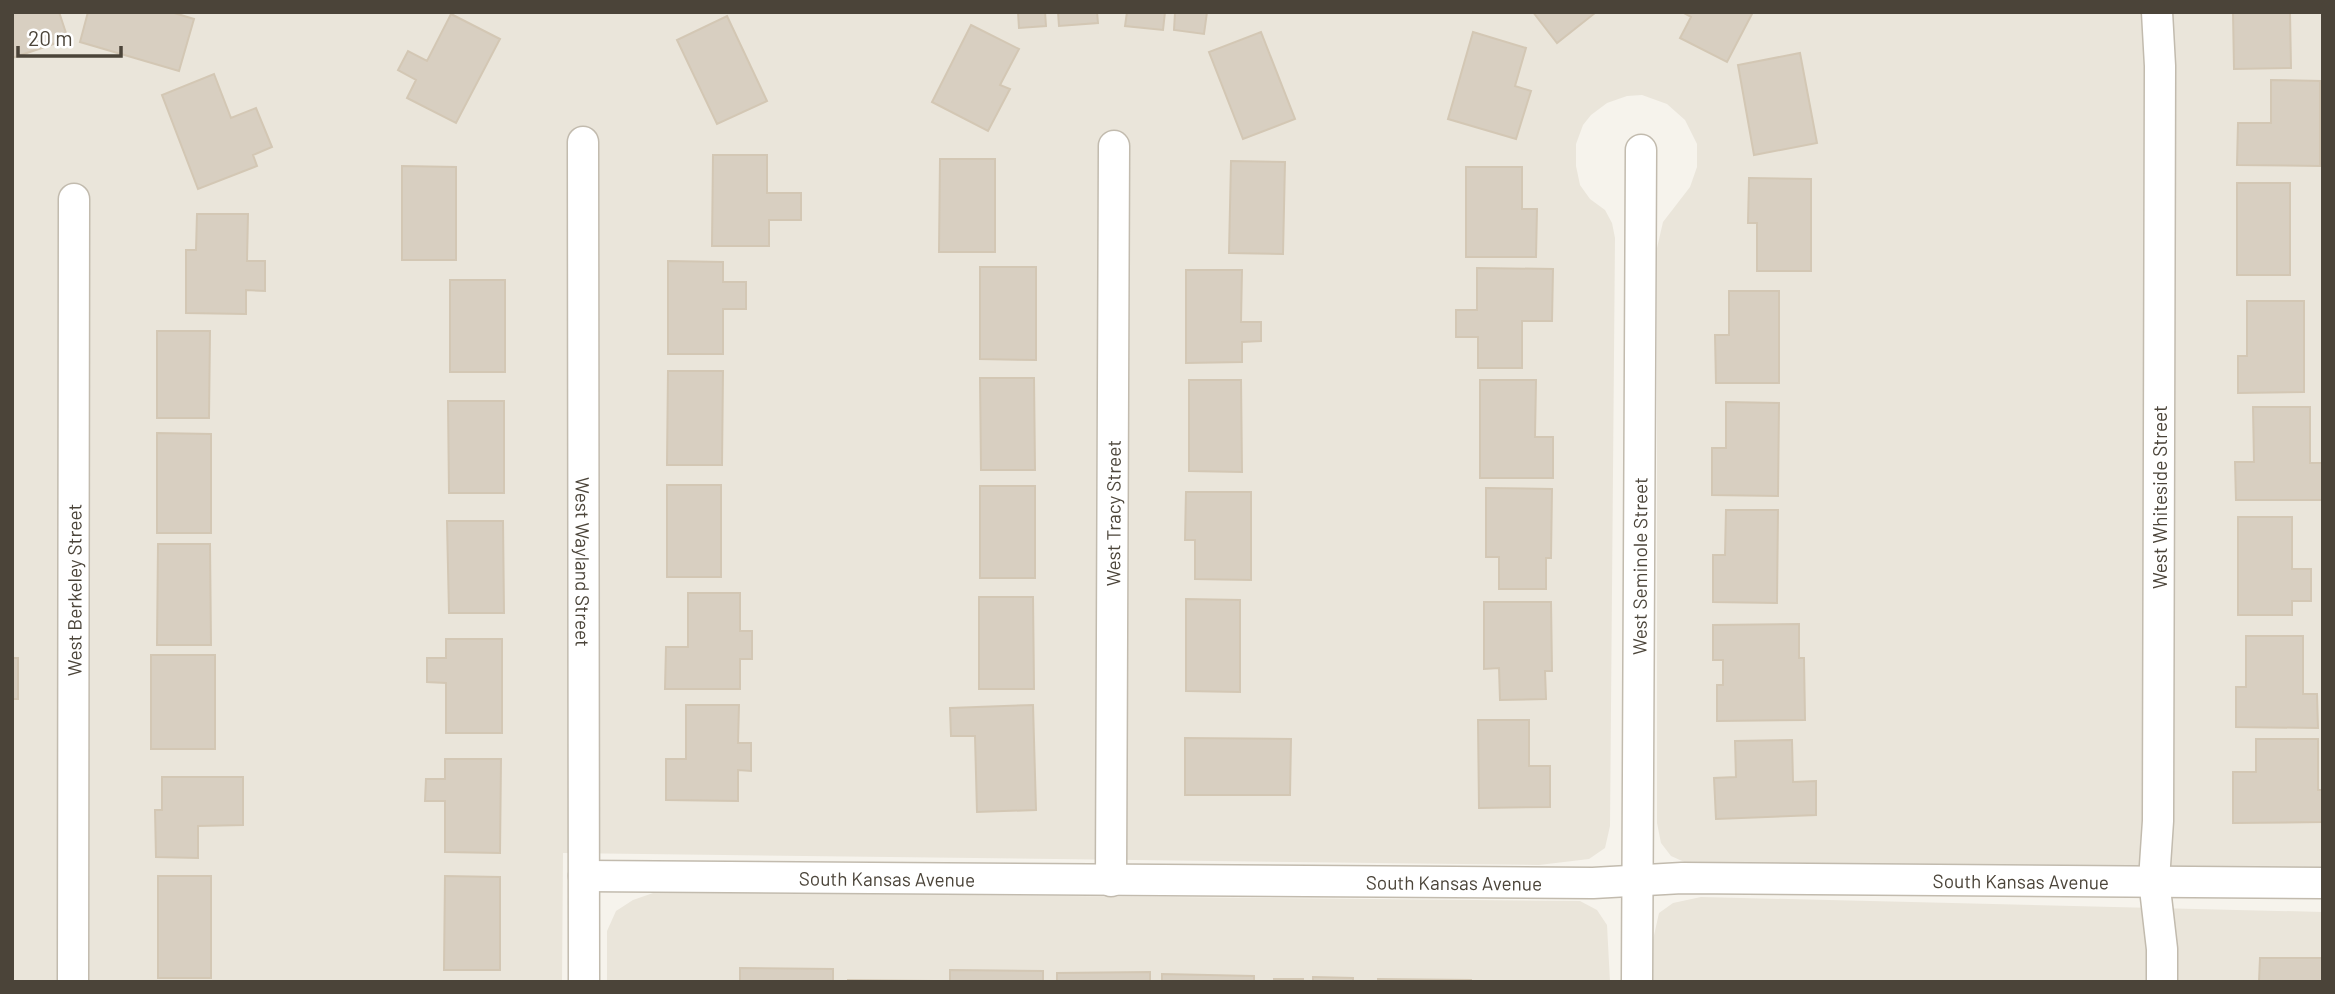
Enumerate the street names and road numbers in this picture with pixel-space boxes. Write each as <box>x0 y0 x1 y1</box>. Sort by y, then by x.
street label: West Whiteside Street <box>2148 405 2171 589</box>
street label: West Tracy Street <box>1101 440 1124 586</box>
street label: West Wayland Street <box>572 477 595 647</box>
street label: West Seminole Street <box>1627 477 1651 655</box>
street label: West Berkeley Street <box>62 504 85 676</box>
street label: South Kansas Avenue <box>799 866 975 890</box>
street label: South Kansas Avenue <box>1933 868 2109 893</box>
street label: South Kansas Avenue <box>1366 870 1542 894</box>

